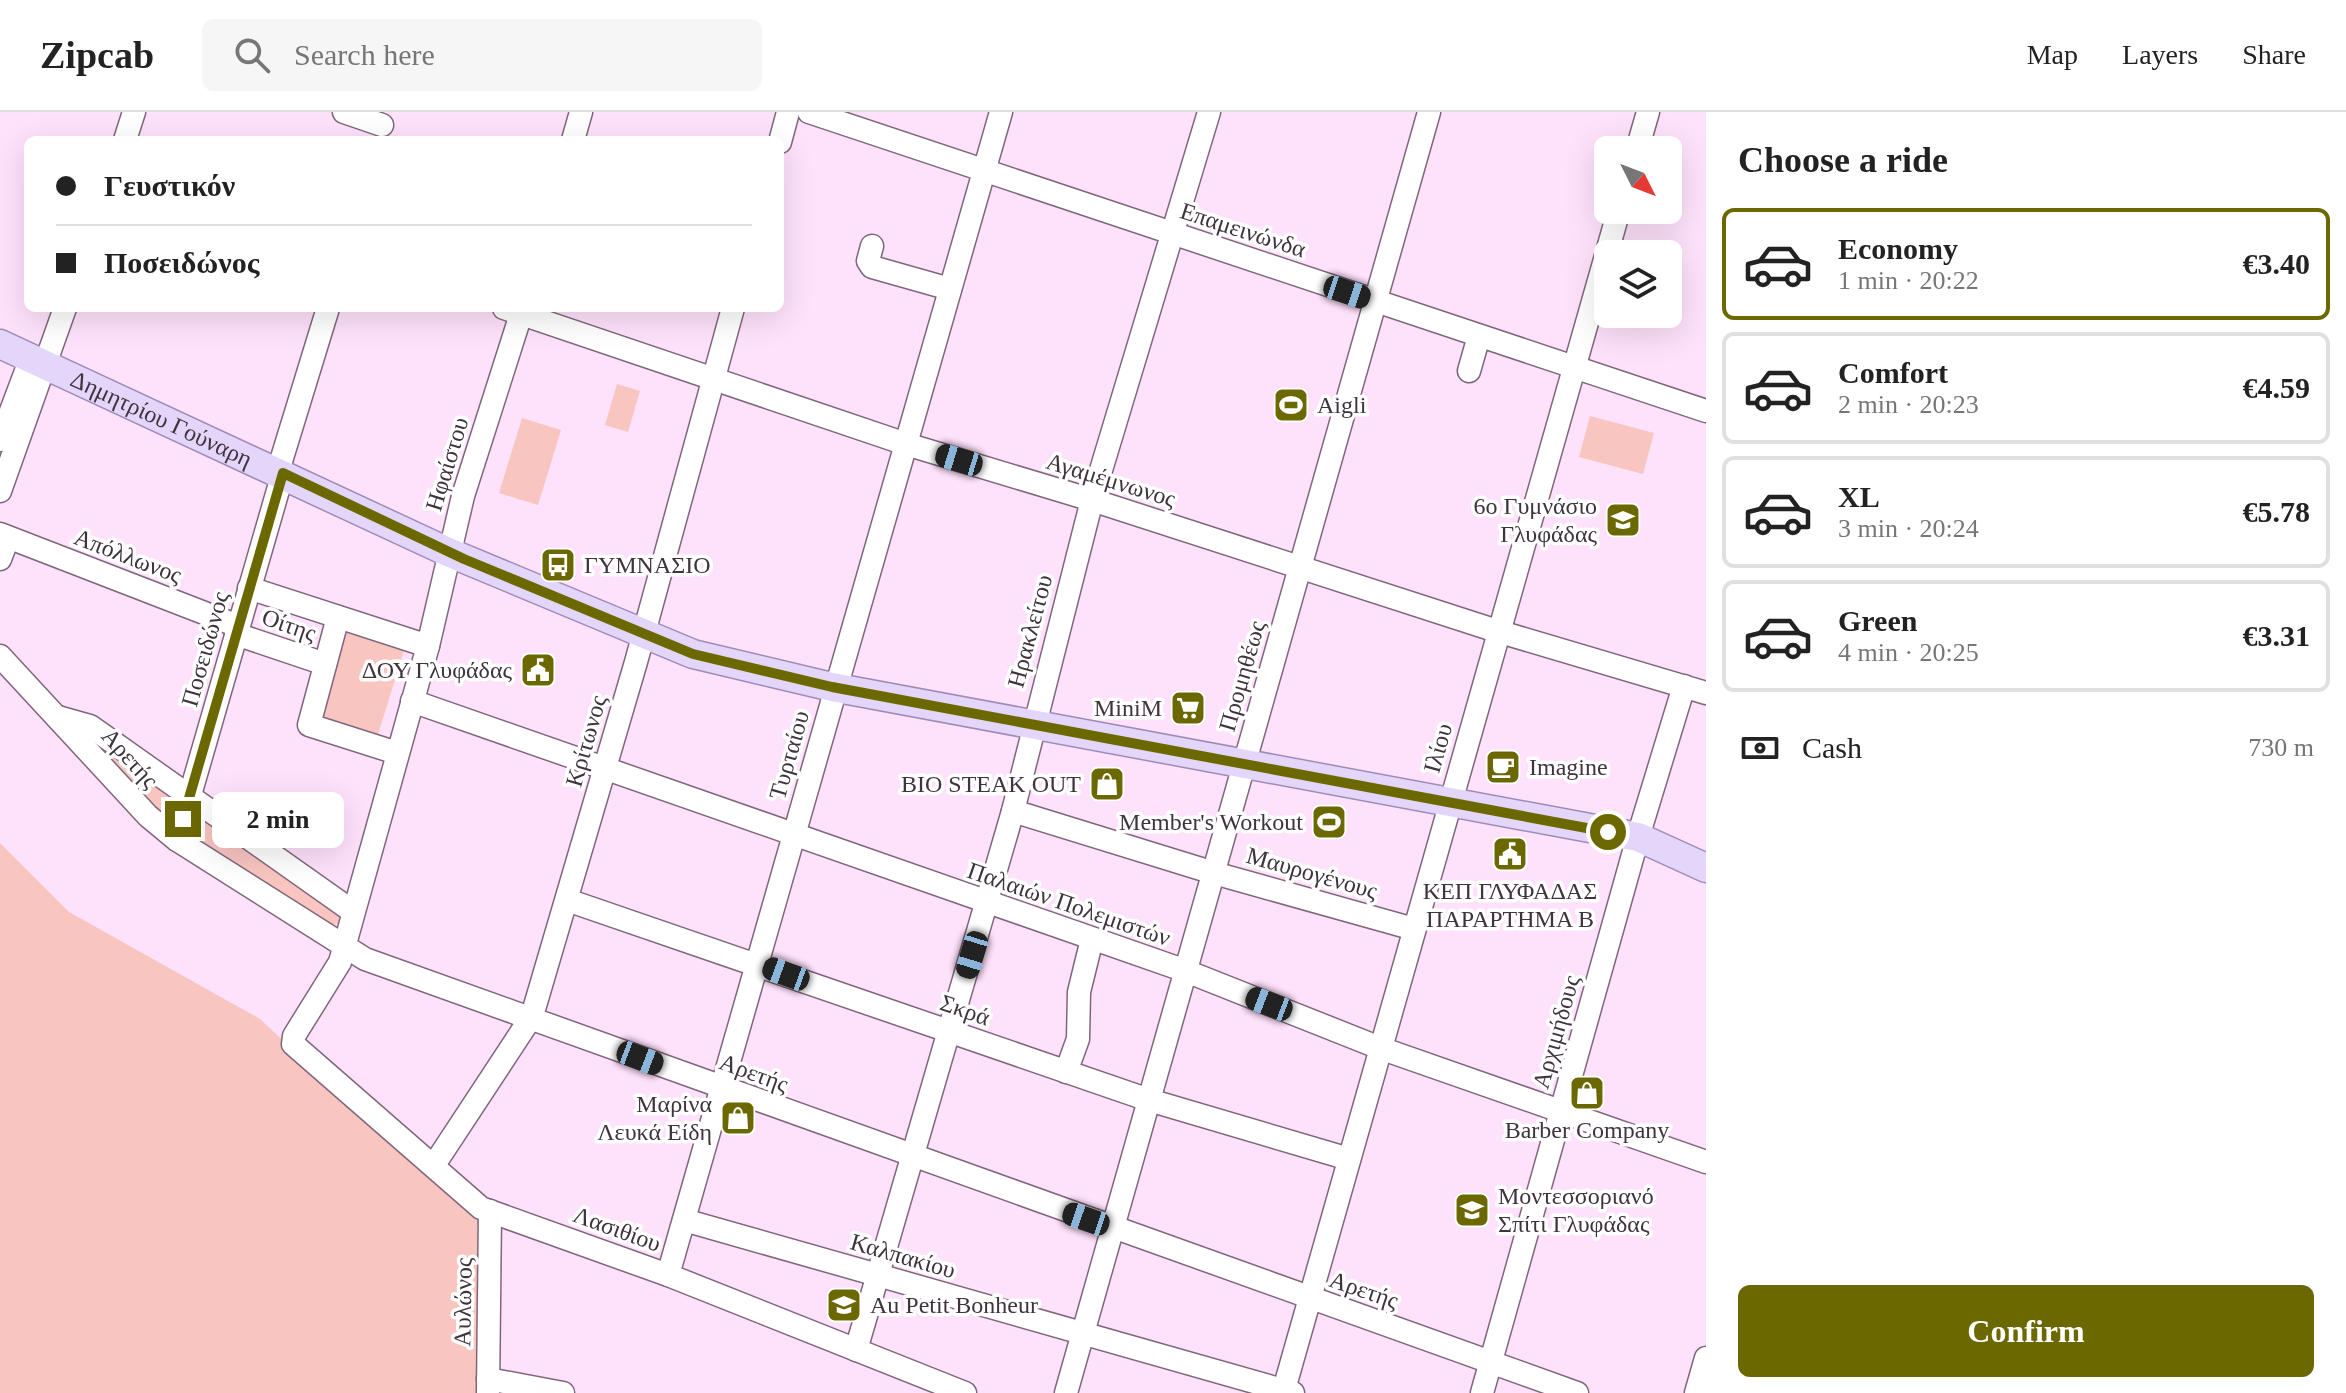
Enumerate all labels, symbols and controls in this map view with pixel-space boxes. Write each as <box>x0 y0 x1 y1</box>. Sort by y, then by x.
search box <box>202 19 762 91</box>
icon: search <box>230 33 274 77</box>
text: Zipcab <box>40 34 154 76</box>
text: Search here <box>294 38 435 71</box>
text: Map <box>2027 39 2078 70</box>
text: Layers <box>2122 39 2198 70</box>
text: Share <box>2242 39 2306 70</box>
north arrow <box>1594 136 1682 224</box>
map controls <box>1594 136 1682 328</box>
text: Choose a ride <box>1738 140 1948 180</box>
text: Γευστικόν <box>104 169 235 202</box>
street label: Επαμεινώνδα <box>1177 198 1309 263</box>
icon: car <box>1742 228 1814 300</box>
text: Economy <box>1838 232 1958 265</box>
button: layers <box>1594 240 1682 328</box>
text: Ποσειδώνος <box>104 246 259 279</box>
text: €3.40 <box>2243 247 2310 280</box>
text: 1 min · 20:22 <box>1838 266 1979 295</box>
car <box>1320 273 1374 311</box>
icon: car <box>1742 352 1814 424</box>
text: Comfort <box>1838 356 1948 389</box>
street label: Δημητρίου Γούναρη <box>67 366 256 472</box>
text: €4.59 <box>2243 371 2310 404</box>
sports icon: Aigli <box>1272 386 1310 424</box>
text: 2 min · 20:23 <box>1838 390 1979 419</box>
place label: Aigli <box>1317 392 1367 418</box>
street label: Ηφαίστου <box>420 414 474 514</box>
car <box>933 442 985 478</box>
street label: Αγαμέμνωνος <box>1043 448 1179 512</box>
icon: car <box>1742 476 1814 548</box>
text: XL <box>1838 480 1880 513</box>
place label: 6ο Γυμνάσιο Γλυφάδας <box>1474 493 1597 547</box>
text: €5.78 <box>2243 495 2310 528</box>
school or university icon: 6ο Γυμνάσιο Γλυφάδας <box>1604 501 1642 539</box>
text: 3 min · 20:24 <box>1838 514 1979 543</box>
street label: Απόλλωνος <box>71 524 186 589</box>
bus stop icon: ΓΥΜΝΑΣΙΟ <box>539 546 577 584</box>
place label: ΓΥΜΝΑΣΙΟ <box>584 552 711 578</box>
street label: Ηρακλείτου <box>1002 572 1058 690</box>
street label: Ποσειδώνος <box>176 588 234 709</box>
icon: car <box>1742 600 1814 672</box>
street label: Οίτης <box>259 604 320 646</box>
text: Green <box>1838 604 1917 637</box>
street label: Προμηθέως <box>1214 617 1270 734</box>
text: €3.31 <box>2243 619 2310 652</box>
text: 4 min · 20:25 <box>1838 638 1979 667</box>
public building icon: ΔΟΥ Γλυφάδας <box>519 651 557 689</box>
place label: ΔΟΥ Γλυφάδας <box>362 657 512 683</box>
supermarket icon: MiniM <box>1169 689 1207 727</box>
street label: Κρίτωνος <box>561 692 612 790</box>
place label: MiniM <box>1094 695 1162 721</box>
street label: Τυρταίου <box>764 708 814 802</box>
street label: Ιλίου <box>1419 720 1457 776</box>
street label: Αρετής <box>97 723 164 793</box>
icon: cash <box>1738 726 1782 770</box>
text: Cash <box>1802 731 1862 764</box>
text: 730 m <box>2248 733 2314 762</box>
cafe icon: Imagine <box>1484 748 1522 786</box>
place label: Imagine <box>1529 754 1608 780</box>
shop icon: BIO STEAK OUT <box>1088 765 1126 803</box>
place label: BIO STEAK OUT <box>901 771 1081 797</box>
callout: 2 min <box>211 791 343 847</box>
route end <box>165 801 201 837</box>
sports icon: Member's Workout <box>1310 803 1348 841</box>
text: 2 min <box>247 805 309 834</box>
place label: Member's Workout <box>1119 809 1303 835</box>
route start <box>1590 814 1626 850</box>
public building icon: ΚΕΠ ΓΛΥΦΑΔΑΣ ΠΑΡΑΡΤΗΜΑ Β <box>1491 835 1529 873</box>
street label: Μαυρογένους <box>1244 842 1381 904</box>
street label: Παλαιών Πολεμιστών <box>964 857 1174 951</box>
place label: ΚΕΠ ΓΛΥΦΑΔΑΣ ΠΑΡΑΡΤΗΜΑ Β <box>1423 878 1597 932</box>
car <box>954 929 990 981</box>
car <box>759 955 813 993</box>
street label: Αρχιμήδους <box>1527 972 1585 1092</box>
car <box>1242 984 1296 1024</box>
street label: Σκρά <box>937 989 994 1031</box>
car <box>613 1038 667 1078</box>
street label: Αρετής <box>716 1049 792 1098</box>
shop icon: Barber Company <box>1568 1074 1606 1112</box>
place label: Μαρίνα Λευκά Είδη <box>597 1091 712 1145</box>
shop icon: Μαρίνα Λευκά Είδη <box>719 1099 757 1137</box>
place label: Barber Company <box>1505 1117 1669 1143</box>
place label: Μοντεσσοριανό Σπίτι Γλυφάδας <box>1498 1183 1654 1237</box>
school or university icon: Μοντεσσοριανό Σπίτι Γλυφάδας <box>1453 1191 1491 1229</box>
car <box>1059 1200 1113 1238</box>
street label: Λασιθίου <box>570 1201 664 1257</box>
street label: Καλπακίου <box>848 1229 958 1283</box>
street label: Αυλώνος <box>449 1257 477 1347</box>
street label: Αρετής <box>1326 1266 1402 1314</box>
button: Confirm <box>1738 1285 2314 1377</box>
school or university icon: Au Petit Bonheur <box>825 1286 863 1324</box>
place label: Au Petit Bonheur <box>870 1292 1038 1318</box>

